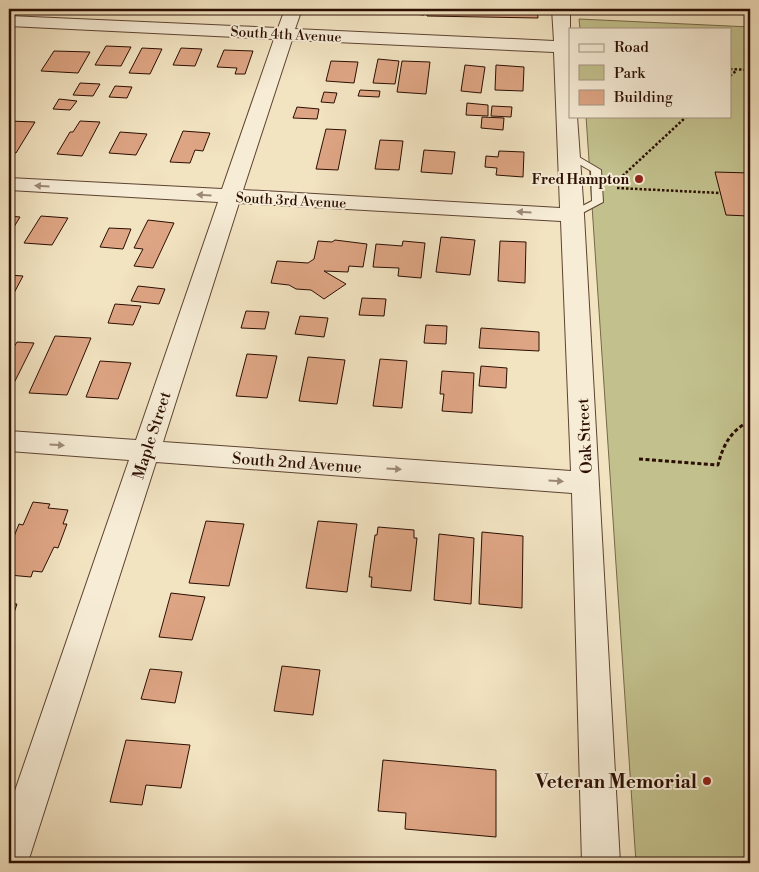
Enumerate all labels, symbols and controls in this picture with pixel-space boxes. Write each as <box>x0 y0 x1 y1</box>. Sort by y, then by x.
street label: South 4th Avenue <box>230 23 342 47</box>
legend <box>569 28 732 118</box>
text: Road <box>614 38 649 57</box>
text: Park <box>614 64 646 83</box>
text: Building <box>613 88 673 107</box>
place label: Fred Hampton <box>532 171 629 189</box>
marker: Fred Hampton <box>633 173 645 185</box>
one-way arrow <box>34 181 50 189</box>
street label: South 3rd Avenue <box>235 189 347 213</box>
one-way arrow <box>196 190 212 198</box>
one-way arrow <box>516 208 532 216</box>
street label: Maple Street <box>128 389 176 482</box>
street label: Oak Street <box>573 397 597 474</box>
one-way arrow <box>50 441 66 449</box>
street label: South 2nd Avenue <box>232 448 362 477</box>
one-way arrow <box>386 466 402 474</box>
one-way arrow <box>548 477 564 485</box>
place label: Veteran Memorial <box>534 770 697 794</box>
marker: Veteran Memorial <box>701 775 713 787</box>

